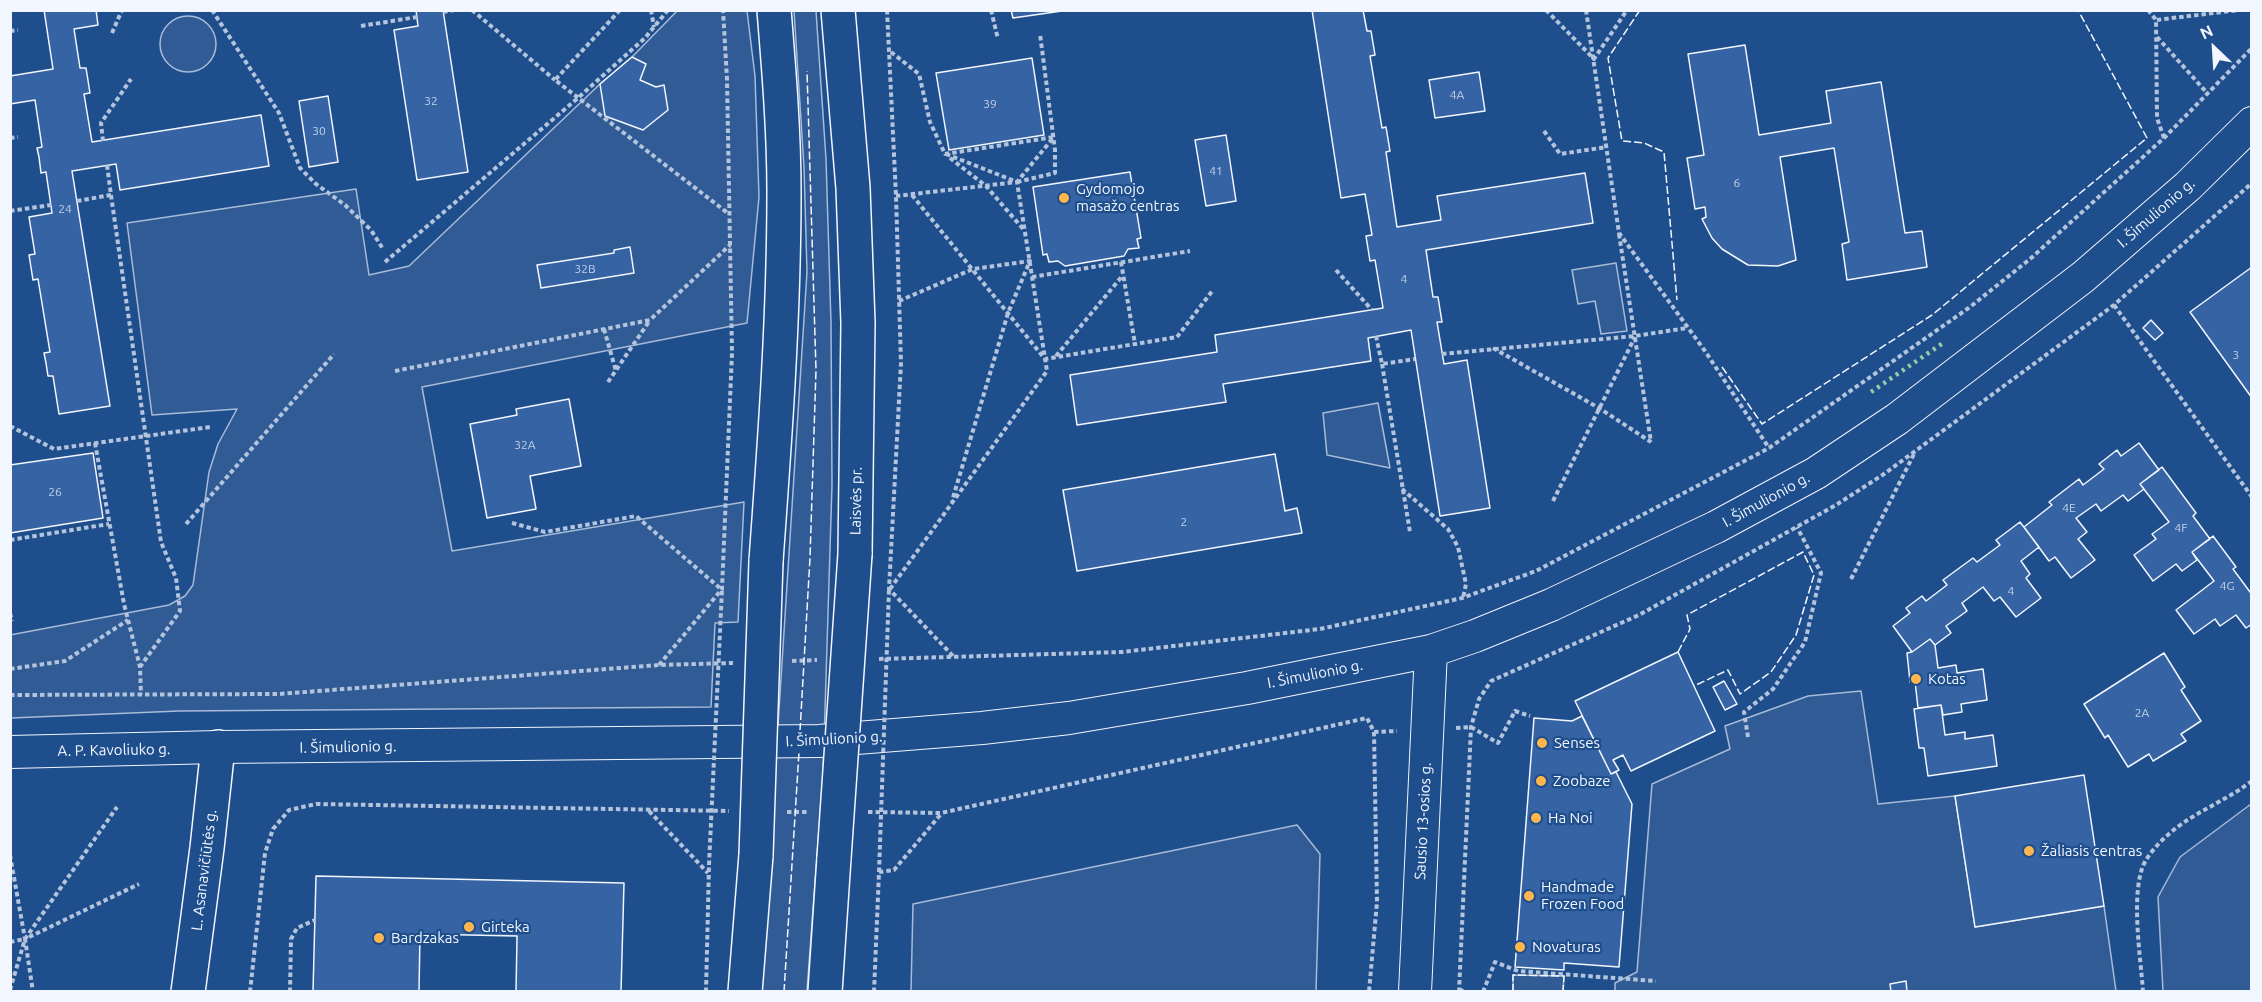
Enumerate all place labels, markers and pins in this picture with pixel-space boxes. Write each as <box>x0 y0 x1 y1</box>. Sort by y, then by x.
place label: Gydomojo masažo centras <box>1076 180 1179 215</box>
marker: Gydomojo masažo centras <box>1057 191 1071 205</box>
place label: Kotas <box>1928 670 1966 688</box>
marker: Kotas <box>1909 672 1923 686</box>
place label: Senses <box>1554 734 1600 752</box>
marker: Senses <box>1535 736 1549 750</box>
place label: Zoobaze <box>1553 772 1610 790</box>
marker: Zoobaze <box>1534 774 1548 788</box>
place label: Ha Noi <box>1548 809 1593 827</box>
marker: Ha Noi <box>1529 811 1543 825</box>
place label: Žaliasis centras <box>2041 842 2142 860</box>
marker: Žaliasis centras <box>2022 844 2036 858</box>
place label: Handmade Frozen Food <box>1541 878 1624 913</box>
marker: Handmade Frozen Food <box>1522 889 1536 903</box>
place label: Girteka <box>481 918 530 936</box>
marker: Girteka <box>462 920 476 934</box>
place label: Bardzakas <box>391 929 459 947</box>
marker: Bardzakas <box>372 931 386 945</box>
place label: Novaturas <box>1532 938 1601 956</box>
marker: Novaturas <box>1513 940 1527 954</box>

